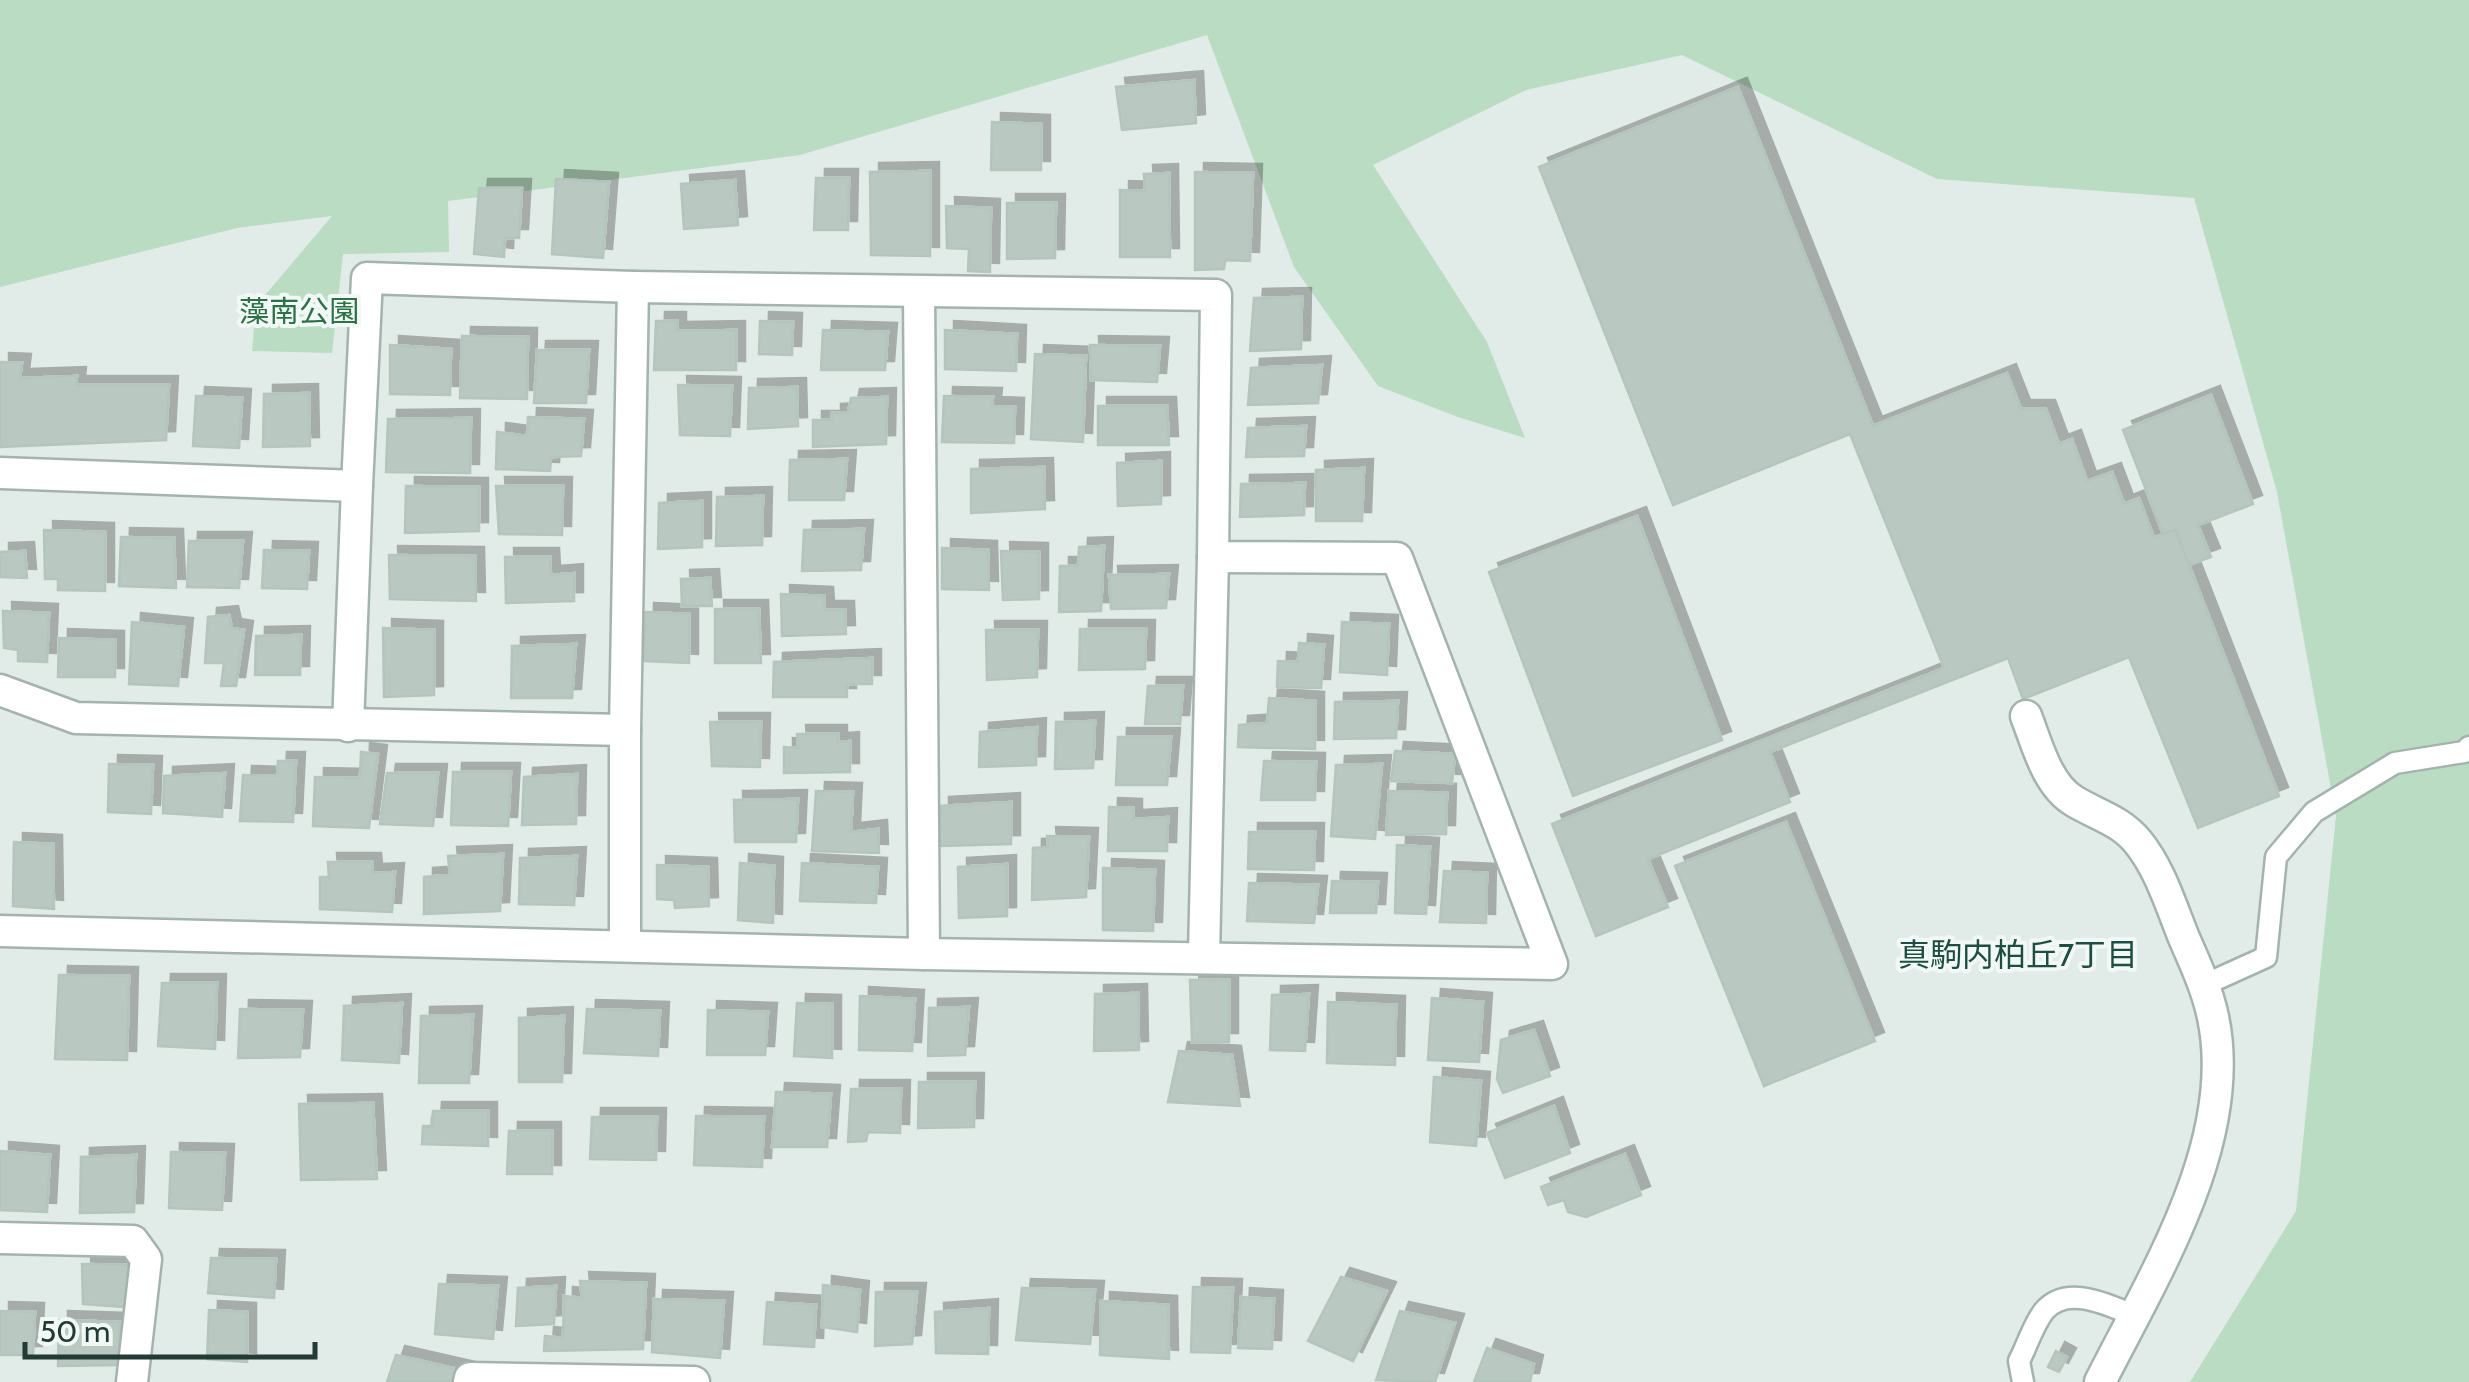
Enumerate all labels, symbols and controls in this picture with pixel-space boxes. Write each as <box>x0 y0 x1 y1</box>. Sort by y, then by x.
park label: 藻南公園 <box>239 293 359 330</box>
district label: 真駒内柏丘7丁目 <box>1898 935 2138 974</box>
scale bar <box>25 1297 315 1359</box>
text: 50 m <box>40 1313 110 1350</box>

